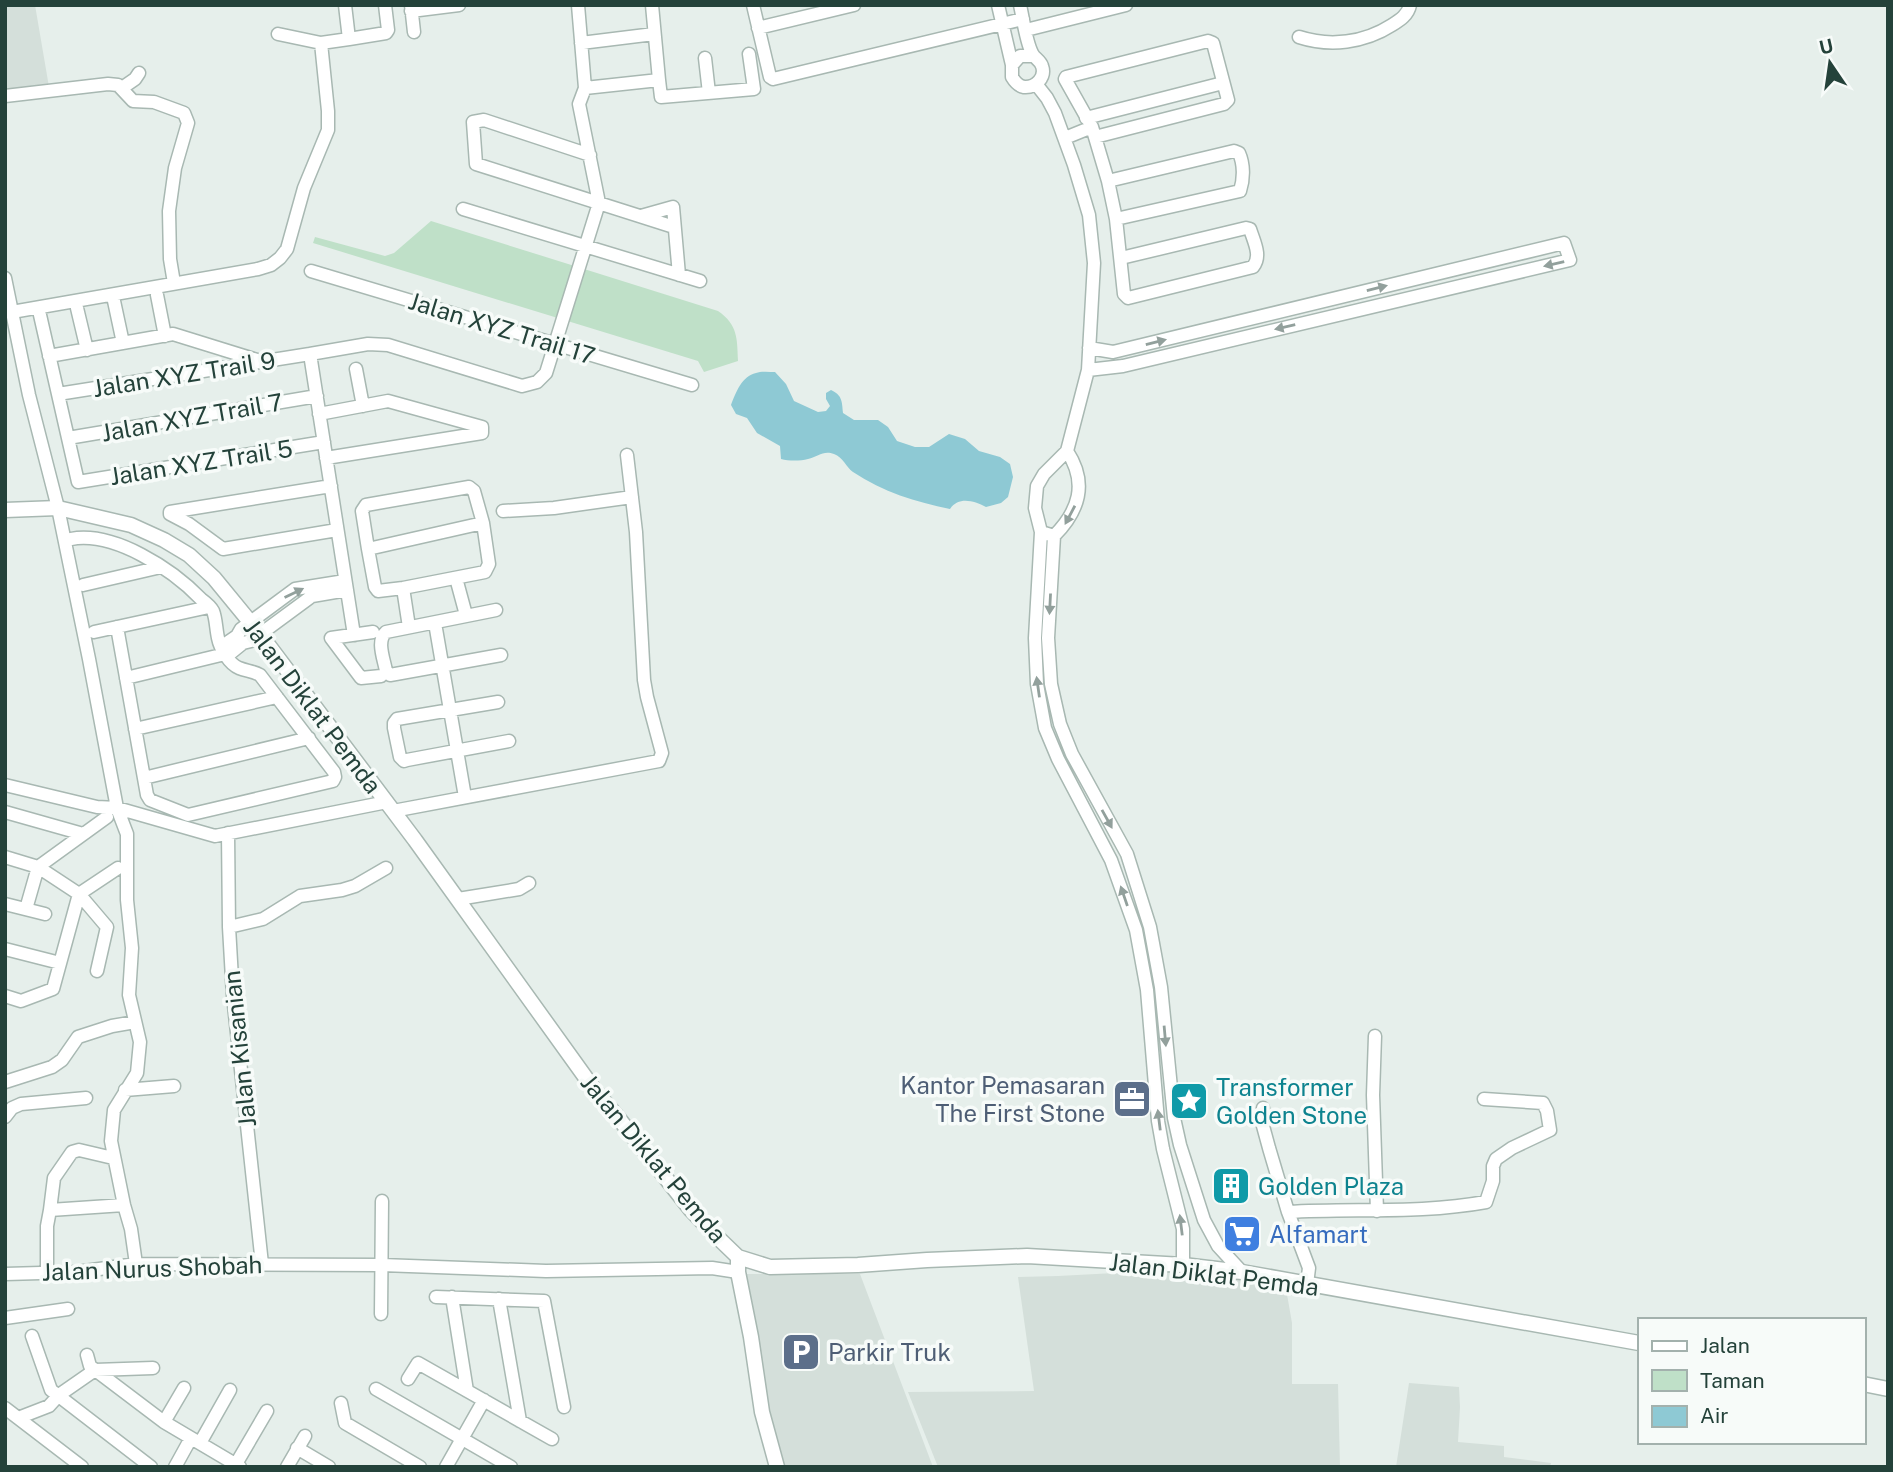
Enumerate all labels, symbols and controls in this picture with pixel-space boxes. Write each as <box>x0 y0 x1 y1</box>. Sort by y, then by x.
north arrow <box>1795 28 1865 98</box>
text: U <box>1817 34 1835 59</box>
one-way arrow <box>1543 258 1565 269</box>
one-way arrow <box>1366 282 1388 293</box>
street label: Jalan XYZ Trail 17 <box>405 286 599 370</box>
one-way arrow <box>1274 322 1296 333</box>
one-way arrow <box>1145 336 1167 347</box>
street label: Jalan XYZ Trail 9 <box>91 346 277 402</box>
street label: Jalan XYZ Trail 7 <box>99 387 285 447</box>
street label: Jalan XYZ Trail 5 <box>108 434 294 490</box>
one-way arrow <box>1064 505 1076 525</box>
one-way arrow <box>284 587 304 599</box>
one-way arrow <box>1044 593 1055 615</box>
street label: Jalan Diklat Pemda <box>238 613 388 799</box>
one-way arrow <box>1033 676 1044 698</box>
one-way arrow <box>1101 809 1113 828</box>
one-way arrow <box>1118 885 1129 906</box>
street label: Jalan Kisanian <box>217 969 261 1129</box>
one-way arrow <box>1160 1026 1171 1048</box>
street label: Jalan Diklat Pemda <box>575 1068 733 1248</box>
place label: Kantor Pemasaran The First Stone <box>900 1071 1105 1127</box>
place label: Transformer Golden Stone <box>1216 1073 1367 1129</box>
office icon: Kantor Pemasaran The First Stone <box>1111 1078 1153 1120</box>
place icon: Transformer Golden Stone <box>1168 1080 1210 1122</box>
one-way arrow <box>1153 1109 1164 1131</box>
building icon: Golden Plaza <box>1210 1165 1252 1207</box>
place label: Golden Plaza <box>1258 1172 1404 1200</box>
supermarket icon: Alfamart <box>1221 1213 1263 1255</box>
one-way arrow <box>1176 1214 1187 1236</box>
place label: Alfamart <box>1269 1220 1368 1248</box>
street label: Jalan Diklat Pemda <box>1108 1247 1320 1301</box>
street label: Jalan Nurus Shobah <box>41 1250 263 1286</box>
legend <box>1638 1318 1865 1444</box>
parking icon: Parkir Truk <box>780 1331 822 1373</box>
text: Jalan <box>1700 1333 1750 1358</box>
place label: Parkir Truk <box>828 1338 951 1366</box>
text: Taman <box>1700 1368 1765 1393</box>
text: Air <box>1700 1403 1728 1428</box>

